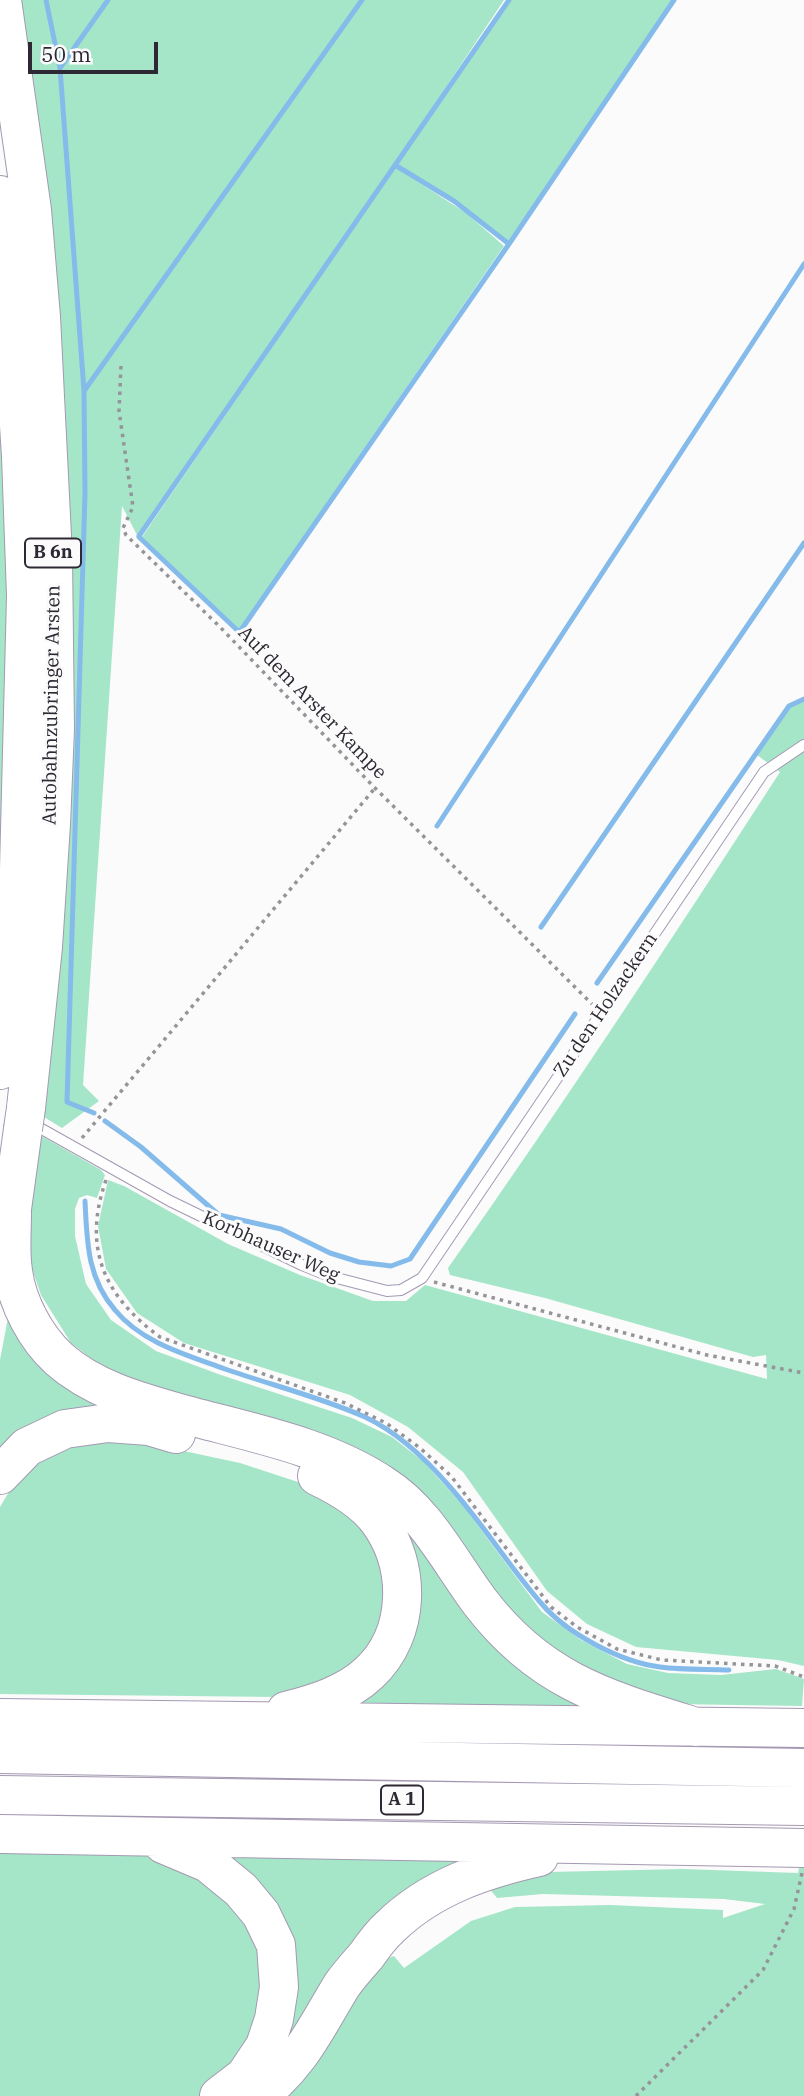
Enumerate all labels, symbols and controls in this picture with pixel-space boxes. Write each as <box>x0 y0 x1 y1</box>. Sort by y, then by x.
scale bar <box>32 28 161 72</box>
text: 50 m <box>41 40 91 68</box>
road number: B 6n <box>25 538 81 568</box>
street label: Autobahnzubringer Arsten <box>39 585 65 825</box>
street label: Auf dem Arster Kampe <box>233 622 391 784</box>
street label: Zu den Holzackern <box>549 928 663 1082</box>
street label: Korbhauser Weg <box>199 1207 343 1287</box>
road number: A 1 <box>381 1786 423 1814</box>

